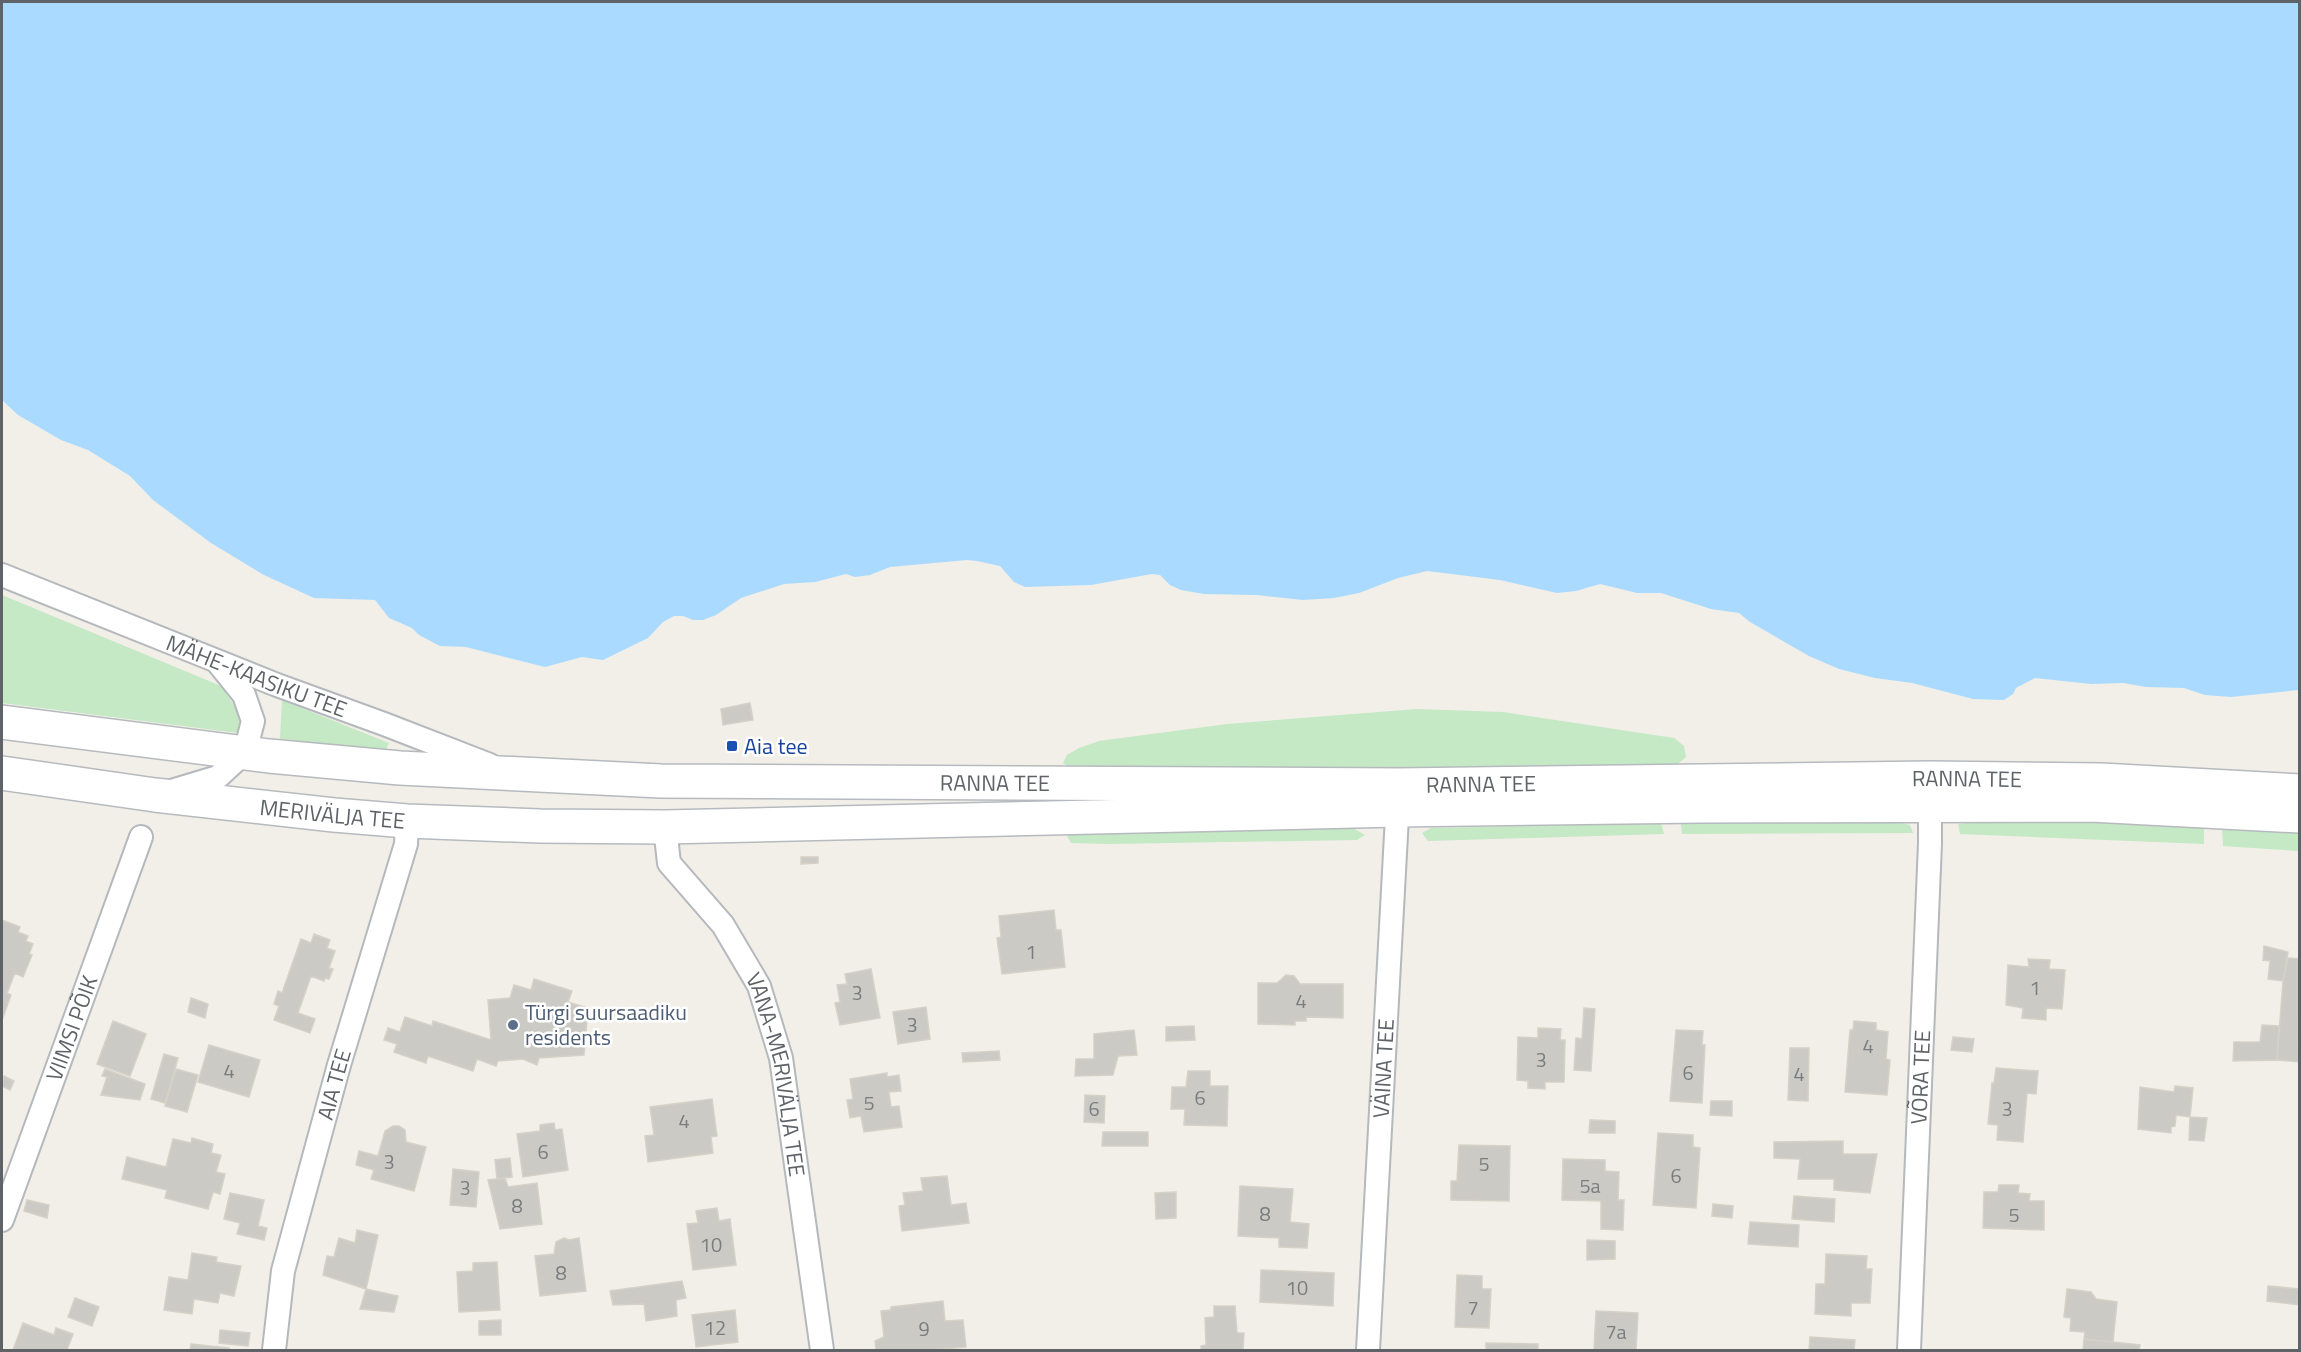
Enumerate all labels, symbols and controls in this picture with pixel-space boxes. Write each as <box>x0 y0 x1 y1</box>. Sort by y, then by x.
street label: MÄHE-KAASIKU TEE <box>161 625 352 726</box>
place label: Aia tee <box>744 729 808 763</box>
marker: Aia tee <box>725 739 739 753</box>
street label: RANNA TEE <box>1912 761 2022 796</box>
street label: RANNA TEE <box>940 766 1050 800</box>
street label: RANNA TEE <box>1426 766 1536 802</box>
street label: MERIVÄLJA TEE <box>258 790 406 838</box>
house number: 1 <box>1025 936 1037 967</box>
street label: VANA-MERIVÄLJA TEE <box>737 966 814 1179</box>
street label: VIIMSI PÕIK <box>37 970 106 1086</box>
house number: 1 <box>2029 972 2041 1003</box>
house number: 3 <box>851 977 863 1008</box>
house number: 4 <box>1295 985 1307 1016</box>
place label: Türgi suursaadiku residents <box>525 995 687 1054</box>
house number: 3 <box>906 1009 918 1040</box>
marker: Türgi suursaadiku residents <box>506 1018 520 1032</box>
street label: VÄINA TEE <box>1364 1018 1403 1119</box>
street label: VÕRA TEE <box>1901 1029 1939 1125</box>
house number: 4 <box>1862 1030 1874 1061</box>
house number: 3 <box>1535 1044 1547 1075</box>
street label: AIA TEE <box>308 1045 360 1124</box>
house number: 4 <box>223 1055 235 1086</box>
house number: 6 <box>1682 1057 1694 1088</box>
house number: 4 <box>1793 1058 1805 1089</box>
house number: 6 <box>1194 1082 1206 1113</box>
house number: 5 <box>863 1087 875 1118</box>
house number: 6 <box>1088 1093 1100 1124</box>
house number: 3 <box>2001 1093 2013 1124</box>
house number: 4 <box>678 1105 690 1136</box>
house number: 6 <box>537 1136 549 1167</box>
house number: 3 <box>383 1146 395 1177</box>
house number: 5 <box>1478 1148 1490 1179</box>
house number: 6 <box>1670 1160 1682 1191</box>
house number: 5a <box>1579 1170 1601 1201</box>
house number: 3 <box>459 1172 471 1203</box>
house number: 8 <box>511 1190 523 1221</box>
house number: 8 <box>1259 1198 1271 1229</box>
house number: 5 <box>2008 1199 2020 1230</box>
house number: 10 <box>700 1229 722 1260</box>
house number: 8 <box>555 1257 567 1288</box>
house number: 10 <box>1286 1272 1308 1303</box>
house number: 7 <box>1467 1292 1479 1323</box>
house number: 12 <box>704 1312 726 1343</box>
house number: 9 <box>918 1313 930 1344</box>
house number: 7a <box>1605 1316 1627 1347</box>

